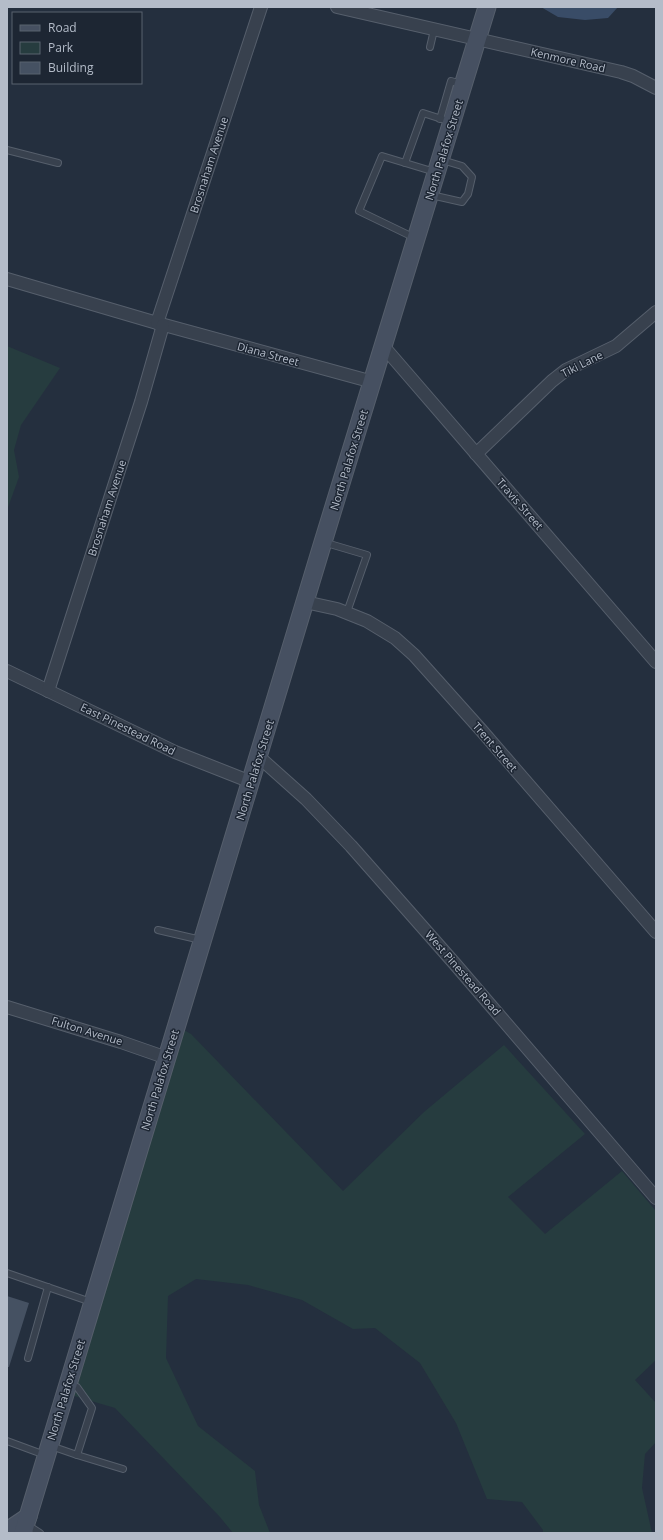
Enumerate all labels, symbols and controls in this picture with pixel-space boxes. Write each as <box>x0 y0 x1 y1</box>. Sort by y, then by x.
legend <box>12 12 142 84</box>
text: Road <box>48 19 77 36</box>
text: Park <box>48 39 74 56</box>
street label: Kenmore Road <box>529 44 607 75</box>
text: Building <box>48 59 94 76</box>
street label: North Palafox Street <box>421 98 466 202</box>
street label: Brosnaham Avenue <box>186 115 231 215</box>
street label: Diana Street <box>236 338 301 369</box>
street label: Tiki Lane <box>558 347 605 380</box>
street label: North Palafox Street <box>326 408 371 512</box>
street label: Brosnaham Avenue <box>84 458 129 558</box>
street label: Travis Street <box>494 475 547 533</box>
street label: East Pinestead Road <box>78 699 178 758</box>
street label: North Palafox Street <box>232 718 277 822</box>
street label: Trent Street <box>470 719 521 775</box>
street label: West Pinestead Road <box>422 927 504 1018</box>
street label: Fulton Avenue <box>50 1013 125 1048</box>
street label: North Palafox Street <box>137 1028 182 1132</box>
street label: North Palafox Street <box>43 1338 88 1442</box>

